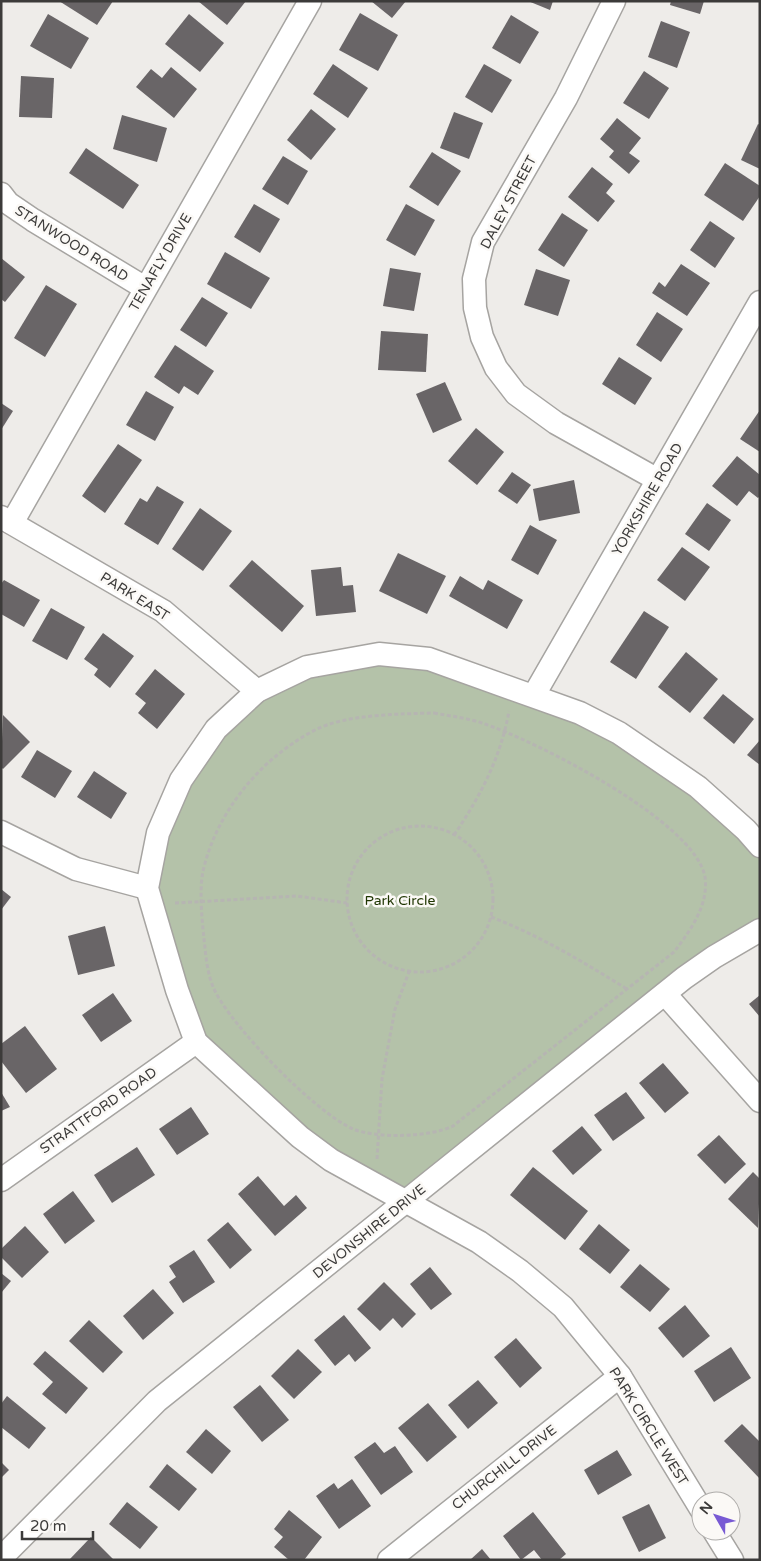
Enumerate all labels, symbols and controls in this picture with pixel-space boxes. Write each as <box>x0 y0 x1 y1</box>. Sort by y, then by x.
street label: DALEY STREET <box>477 152 540 252</box>
street label: STANWOOD ROAD <box>12 202 132 285</box>
street label: TENAFLY DRIVE <box>126 210 195 314</box>
street label: YORKSHIRE ROAD <box>608 440 687 559</box>
street label: PARK EAST <box>97 568 173 625</box>
park label: Park Circle <box>365 892 435 909</box>
street label: STRATTFORD ROAD <box>36 1064 160 1157</box>
street label: DEVONSHIRE DRIVE <box>309 1181 429 1282</box>
street label: PARK CIRCLE WEST <box>605 1364 692 1489</box>
street label: CHURCHILL DRIVE <box>449 1421 560 1514</box>
north arrow <box>691 1491 741 1541</box>
text: N <box>696 1498 716 1518</box>
scale bar <box>22 1508 94 1540</box>
text: 20 m <box>30 1517 67 1535</box>

